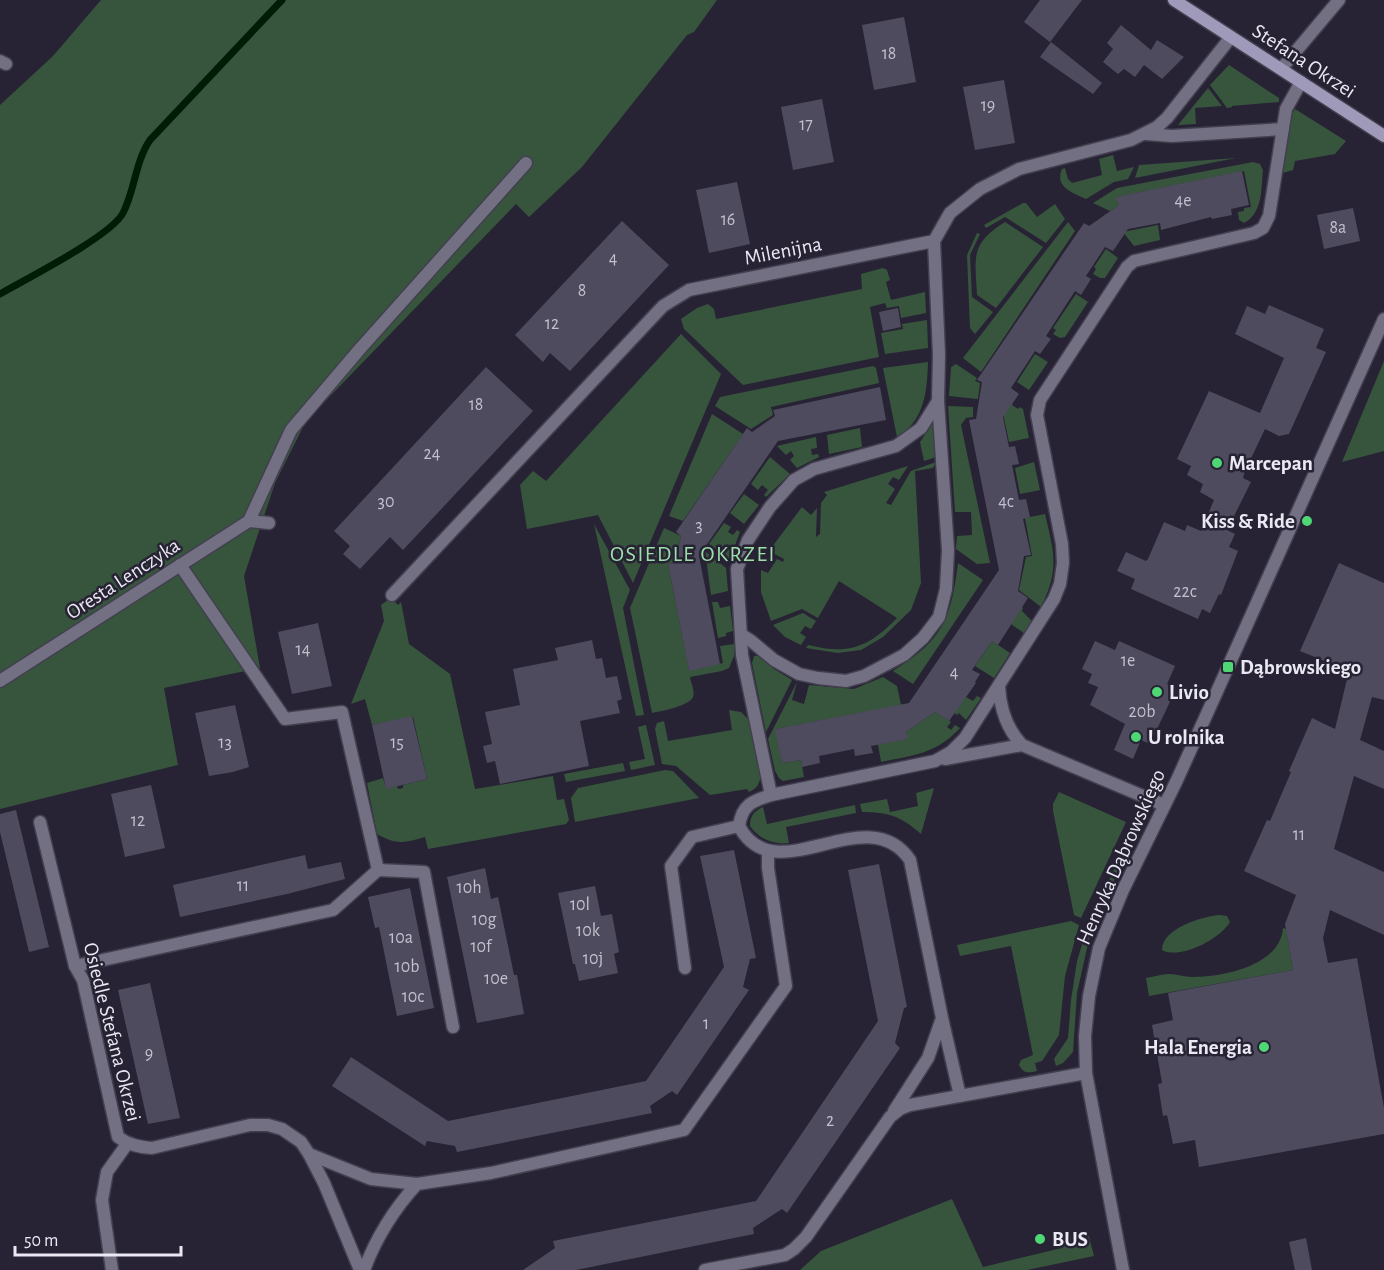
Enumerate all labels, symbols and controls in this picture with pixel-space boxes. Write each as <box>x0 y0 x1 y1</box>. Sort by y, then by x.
street label: Stefana Okrzei <box>1249 20 1359 102</box>
house number: 18 <box>882 45 896 63</box>
house number: 19 <box>981 97 995 115</box>
house number: 17 <box>799 116 813 134</box>
house number: 4e <box>1175 192 1191 210</box>
house number: 16 <box>721 211 735 229</box>
house number: 8a <box>1330 219 1346 237</box>
street label: Milenijna <box>742 233 824 269</box>
house number: 4 <box>609 250 618 268</box>
house number: 8 <box>578 282 586 300</box>
house number: 12 <box>545 315 559 333</box>
house number: 18 <box>469 396 483 414</box>
house number: 24 <box>424 445 441 463</box>
place label: Marcepan <box>1229 453 1313 474</box>
marker: Marcepan <box>1210 456 1224 470</box>
house number: 30 <box>378 493 394 511</box>
house number: 4c <box>998 493 1014 511</box>
place label: Kiss & Ride <box>1201 511 1295 532</box>
marker: Kiss & Ride <box>1300 514 1314 528</box>
house number: 3 <box>695 517 703 535</box>
street label: Oresta Lenczyka <box>62 534 184 623</box>
district label: OSIEDLE OKRZEI <box>610 543 776 565</box>
house number: 22c <box>1173 583 1197 601</box>
house number: 14 <box>296 641 311 659</box>
house number: 1e <box>1121 652 1135 670</box>
place label: Dąbrowskiego <box>1240 657 1361 678</box>
marker: Dąbrowskiego <box>1221 660 1235 674</box>
house number: 4 <box>950 664 959 682</box>
place label: Livio <box>1169 682 1209 703</box>
marker: Livio <box>1150 685 1164 699</box>
house number: 20b <box>1129 703 1155 721</box>
place label: U rolnika <box>1148 727 1225 748</box>
marker: U rolnika <box>1129 730 1143 744</box>
house number: 13 <box>218 734 232 752</box>
house number: 15 <box>390 734 404 752</box>
street label: Henryka Dąbrowskiego <box>1073 766 1169 948</box>
house number: 12 <box>131 812 145 830</box>
house number: 11 <box>1293 826 1305 844</box>
house number: 11 <box>237 877 249 895</box>
house number: 10h <box>456 879 482 897</box>
house number: 10l <box>570 896 590 914</box>
house number: 10g <box>472 911 496 929</box>
house number: 10k <box>576 922 601 940</box>
house number: 10a <box>389 929 413 947</box>
house number: 10f <box>470 938 493 956</box>
street label: Osiedle Stefana Okrzei <box>80 940 144 1124</box>
house number: 10j <box>583 950 603 968</box>
house number: 10b <box>395 958 419 976</box>
house number: 10e <box>484 970 508 988</box>
house number: 10c <box>402 988 424 1006</box>
house number: 1 <box>703 1015 709 1033</box>
place label: Hala Energia <box>1144 1037 1252 1058</box>
marker: Hala Energia <box>1257 1040 1271 1054</box>
house number: 9 <box>145 1045 153 1063</box>
house number: 2 <box>826 1112 834 1130</box>
scale bar <box>15 1219 182 1257</box>
place label: BUS <box>1052 1229 1088 1250</box>
text: 50 m <box>24 1232 58 1250</box>
marker: BUS <box>1033 1232 1047 1246</box>

